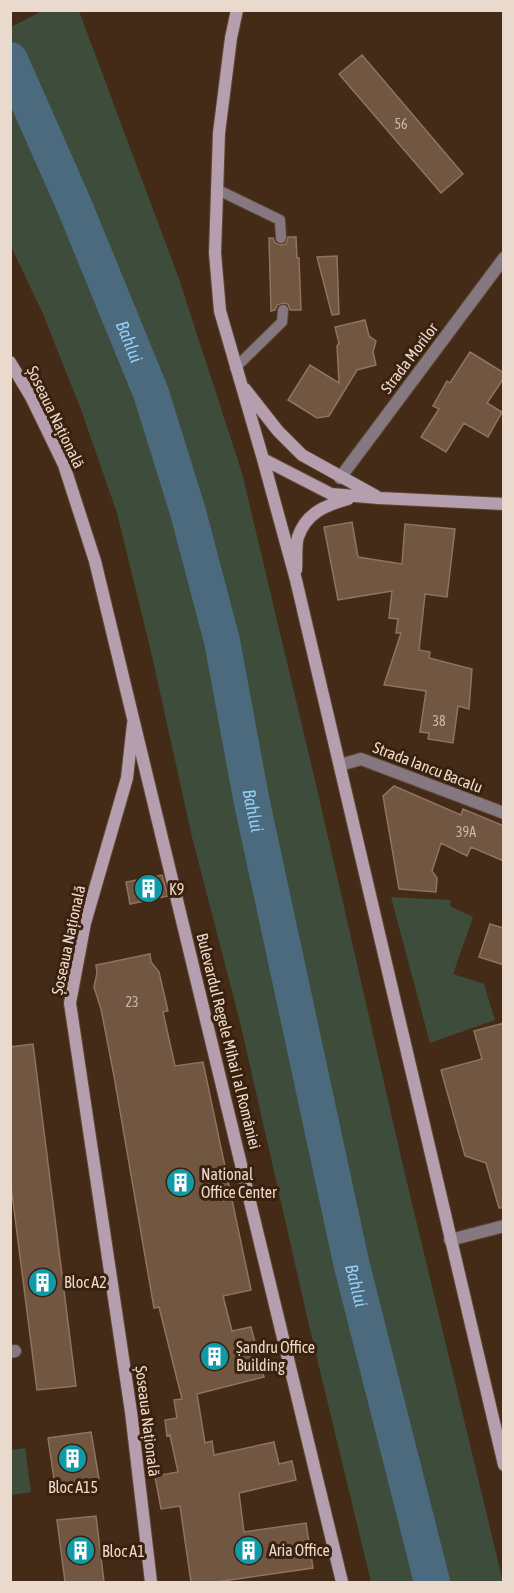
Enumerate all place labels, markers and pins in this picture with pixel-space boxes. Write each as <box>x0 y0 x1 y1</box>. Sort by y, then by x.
building icon: K9 <box>132 873 164 905</box>
place label: K9 <box>169 880 184 898</box>
place label: National Office Center <box>201 1165 277 1201</box>
building icon: National Office Center <box>164 1167 196 1199</box>
building icon: Bloc A2 <box>27 1266 59 1298</box>
place label: Bloc A2 <box>64 1273 107 1291</box>
place label: Șandru Office Building <box>236 1338 315 1375</box>
building icon: Șandru Office Building <box>199 1340 231 1372</box>
building icon: Bloc A15 <box>57 1443 89 1475</box>
place label: Bloc A15 <box>48 1478 98 1496</box>
building icon: Aria Office <box>232 1534 264 1566</box>
building icon: Bloc A1 <box>65 1535 97 1567</box>
place label: Aria Office <box>269 1541 330 1559</box>
place label: Bloc A1 <box>102 1542 145 1560</box>

